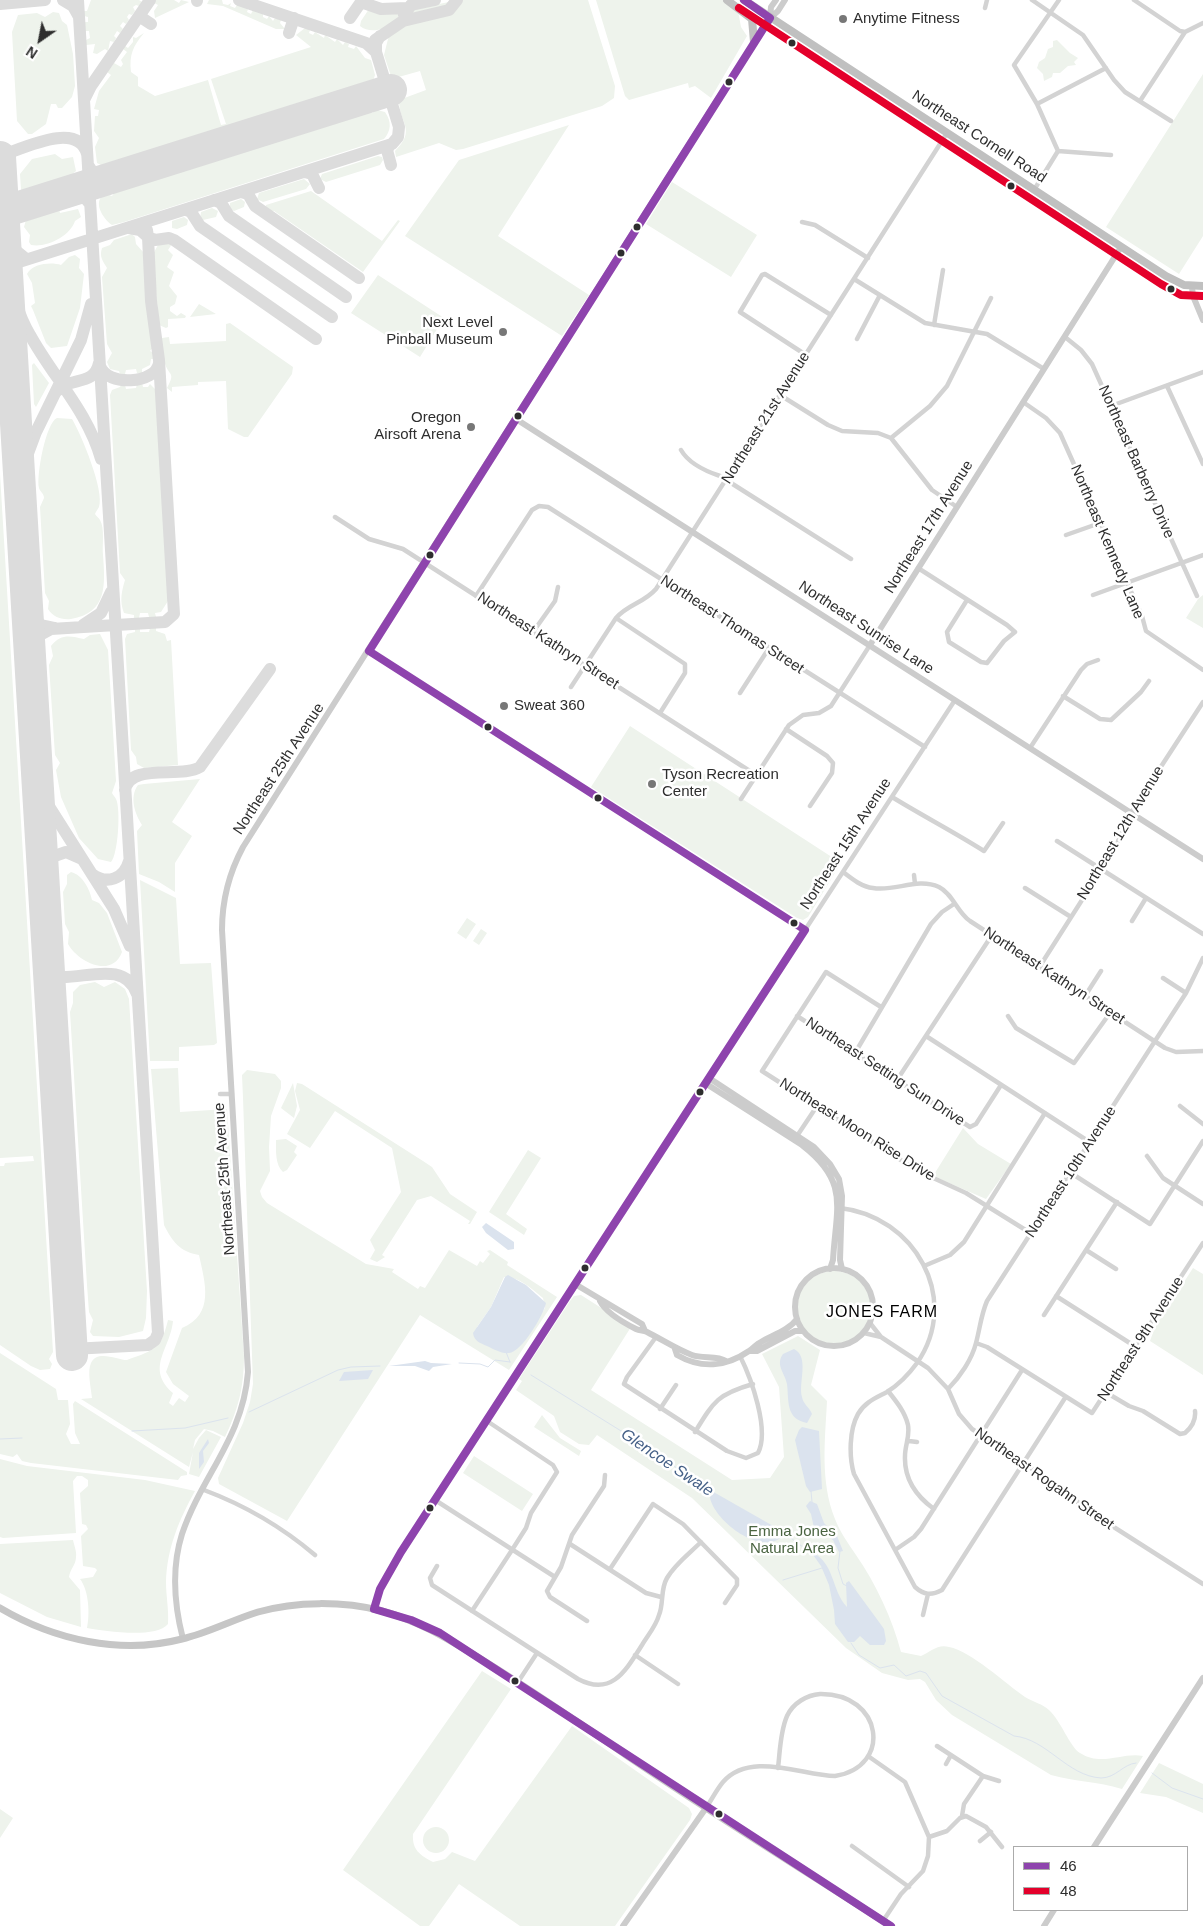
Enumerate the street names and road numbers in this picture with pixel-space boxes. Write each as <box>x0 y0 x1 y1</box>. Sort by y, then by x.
street label: Northeast Cornell Road <box>908 87 1050 187</box>
street label: Northeast 21st Avenue <box>718 349 814 487</box>
street label: Northeast Barberry Drive <box>1094 383 1178 541</box>
street label: Northeast 17th Avenue <box>881 457 977 597</box>
street label: Northeast Kennedy Lane <box>1066 462 1148 622</box>
street label: Northeast Thomas Street <box>657 572 807 678</box>
street label: Northeast Sunrise Lane <box>795 578 937 678</box>
street label: Northeast Kathryn Street <box>474 588 622 694</box>
street label: Northeast 25th Avenue <box>230 700 328 838</box>
street label: Northeast 12th Avenue <box>1074 763 1168 903</box>
street label: Northeast 15th Avenue <box>797 775 895 913</box>
street label: Northeast Kathryn Street <box>980 923 1128 1029</box>
street label: Northeast Setting Sun Drive <box>802 1014 968 1130</box>
street label: Northeast Moon Rise Drive <box>776 1075 938 1185</box>
street label: Northeast 25th Avenue <box>211 1102 239 1256</box>
street label: Northeast 10th Avenue <box>1022 1103 1120 1241</box>
street label: Northeast 9th Avenue <box>1094 1273 1188 1405</box>
street label: Northeast Rogahn Street <box>971 1424 1117 1534</box>

